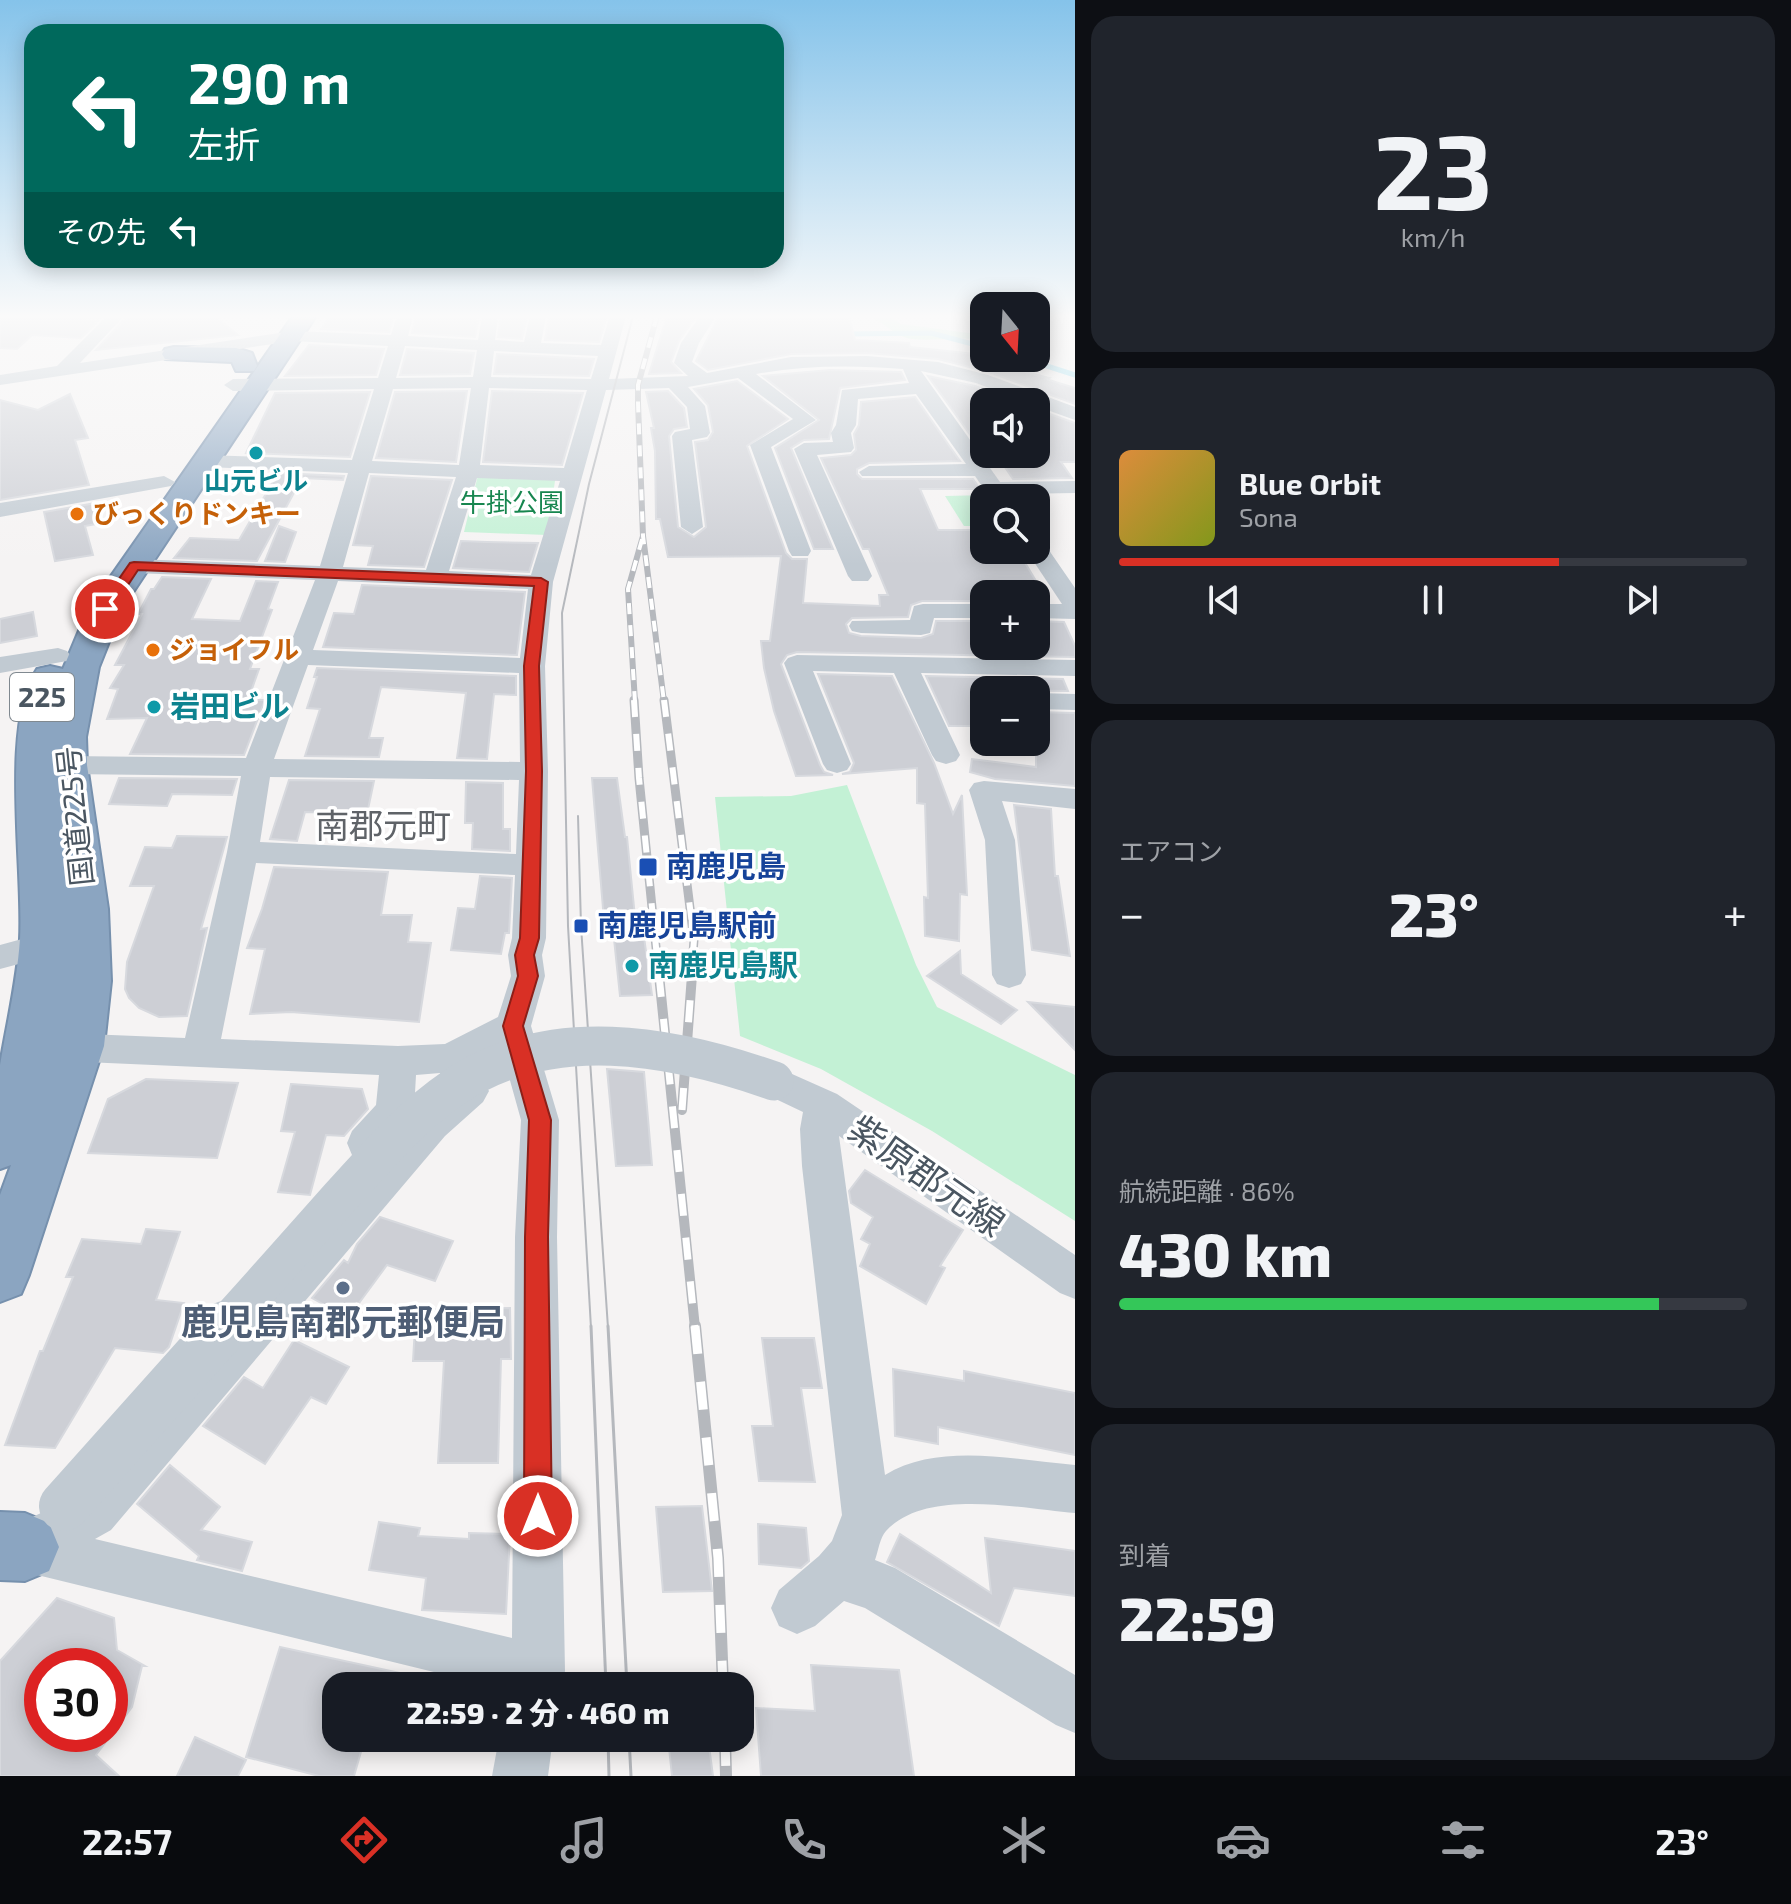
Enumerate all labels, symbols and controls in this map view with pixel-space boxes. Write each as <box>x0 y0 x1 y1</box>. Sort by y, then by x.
text: 290 m <box>188 48 350 115</box>
icon: left <box>56 56 160 160</box>
text: 23 <box>1373 106 1493 231</box>
text: 左折 <box>188 122 260 165</box>
icon: left <box>162 208 206 252</box>
text: その先 <box>56 213 146 249</box>
text: km/h <box>1401 221 1465 252</box>
north arrow <box>970 292 1050 372</box>
map controls <box>970 292 1050 756</box>
button: sound <box>970 388 1050 468</box>
marker: 山元ビル <box>247 444 265 462</box>
place label: 山元ビル <box>204 464 308 495</box>
text: Blue Orbit <box>1239 465 1381 501</box>
button: search <box>970 484 1050 564</box>
park label: 牛掛公園 <box>460 486 564 517</box>
place label: びっくりドンキー <box>93 497 301 528</box>
text: Sona <box>1239 501 1298 532</box>
marker: びっくりドンキー <box>68 505 86 523</box>
pin <box>71 575 139 643</box>
icon: previous <box>1202 578 1246 622</box>
icon: pause <box>1411 578 1455 622</box>
icon: next <box>1620 578 1664 622</box>
button: + <box>970 580 1050 660</box>
icon: arrive <box>83 587 127 631</box>
place label: ジョイフル <box>169 633 299 664</box>
marker: ジョイフル <box>144 641 162 659</box>
road number: 225 <box>10 673 74 721</box>
button: − <box>970 676 1050 756</box>
place label: 岩田ビル <box>170 687 290 723</box>
marker: 岩田ビル <box>145 698 163 716</box>
street label: 国道225号 <box>49 745 99 888</box>
district label: 南郡元町 <box>315 804 451 845</box>
text: エアコン <box>1119 835 1223 866</box>
place label: 南鹿児島 <box>666 847 786 883</box>
marker: 南鹿児島 <box>637 856 659 878</box>
text: 23° <box>1389 877 1479 949</box>
text: − <box>1119 886 1145 939</box>
text: + <box>1723 886 1747 939</box>
place label: 南鹿児島駅前 <box>597 906 777 942</box>
marker: 南鹿児島駅前 <box>572 917 590 935</box>
place label: 南鹿児島駅 <box>648 946 798 982</box>
marker: 南鹿児島駅 <box>623 957 641 975</box>
street label: 紫原郡元線 <box>842 1106 1014 1244</box>
text: 航続距離 · 86% <box>1119 1175 1295 1206</box>
text: 430 km <box>1119 1217 1332 1289</box>
marker: 鹿児島南郡元郵便局 <box>334 1279 352 1297</box>
place label: 鹿児島南郡元郵便局 <box>181 1299 505 1342</box>
position arrow <box>496 1474 580 1558</box>
text: 到着 <box>1119 1539 1171 1570</box>
text: 22:59 <box>1119 1581 1276 1653</box>
speed limit sign: 30 <box>24 1648 128 1752</box>
text: 22:59 · 2 分 · 460 m <box>406 1694 670 1730</box>
icon: directions <box>336 1812 392 1868</box>
icon: music <box>556 1812 612 1868</box>
icon: phone <box>776 1812 832 1868</box>
icon: climate <box>996 1812 1052 1868</box>
icon: car <box>1215 1812 1271 1868</box>
icon: filters <box>1435 1812 1491 1868</box>
text: 22:57 <box>82 1819 172 1862</box>
text: 23° <box>1655 1819 1709 1862</box>

